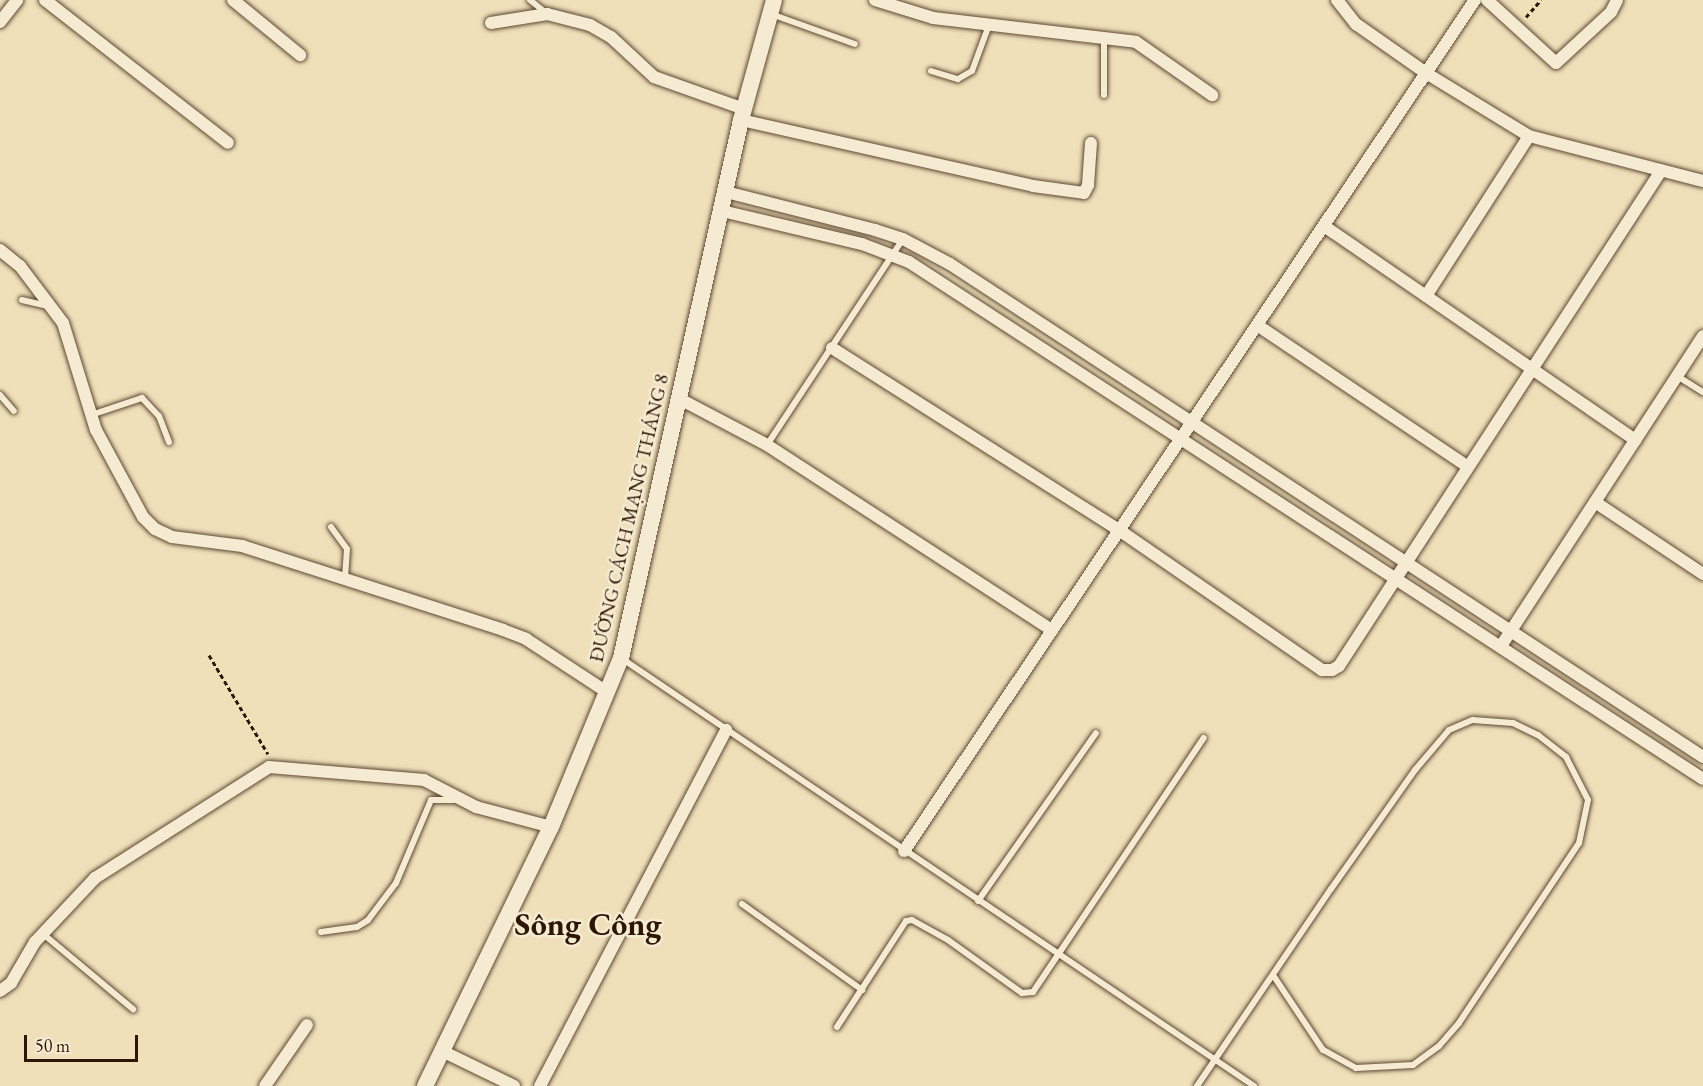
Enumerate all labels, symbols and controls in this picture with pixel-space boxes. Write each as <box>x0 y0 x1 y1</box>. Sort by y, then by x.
street label: ĐƯỜNG CÁCH MẠNG THÁNG 8 <box>584 372 674 664</box>
district label: Sông Công <box>515 905 661 943</box>
scale bar <box>27 1023 141 1061</box>
text: 50 m <box>35 1034 70 1057</box>

